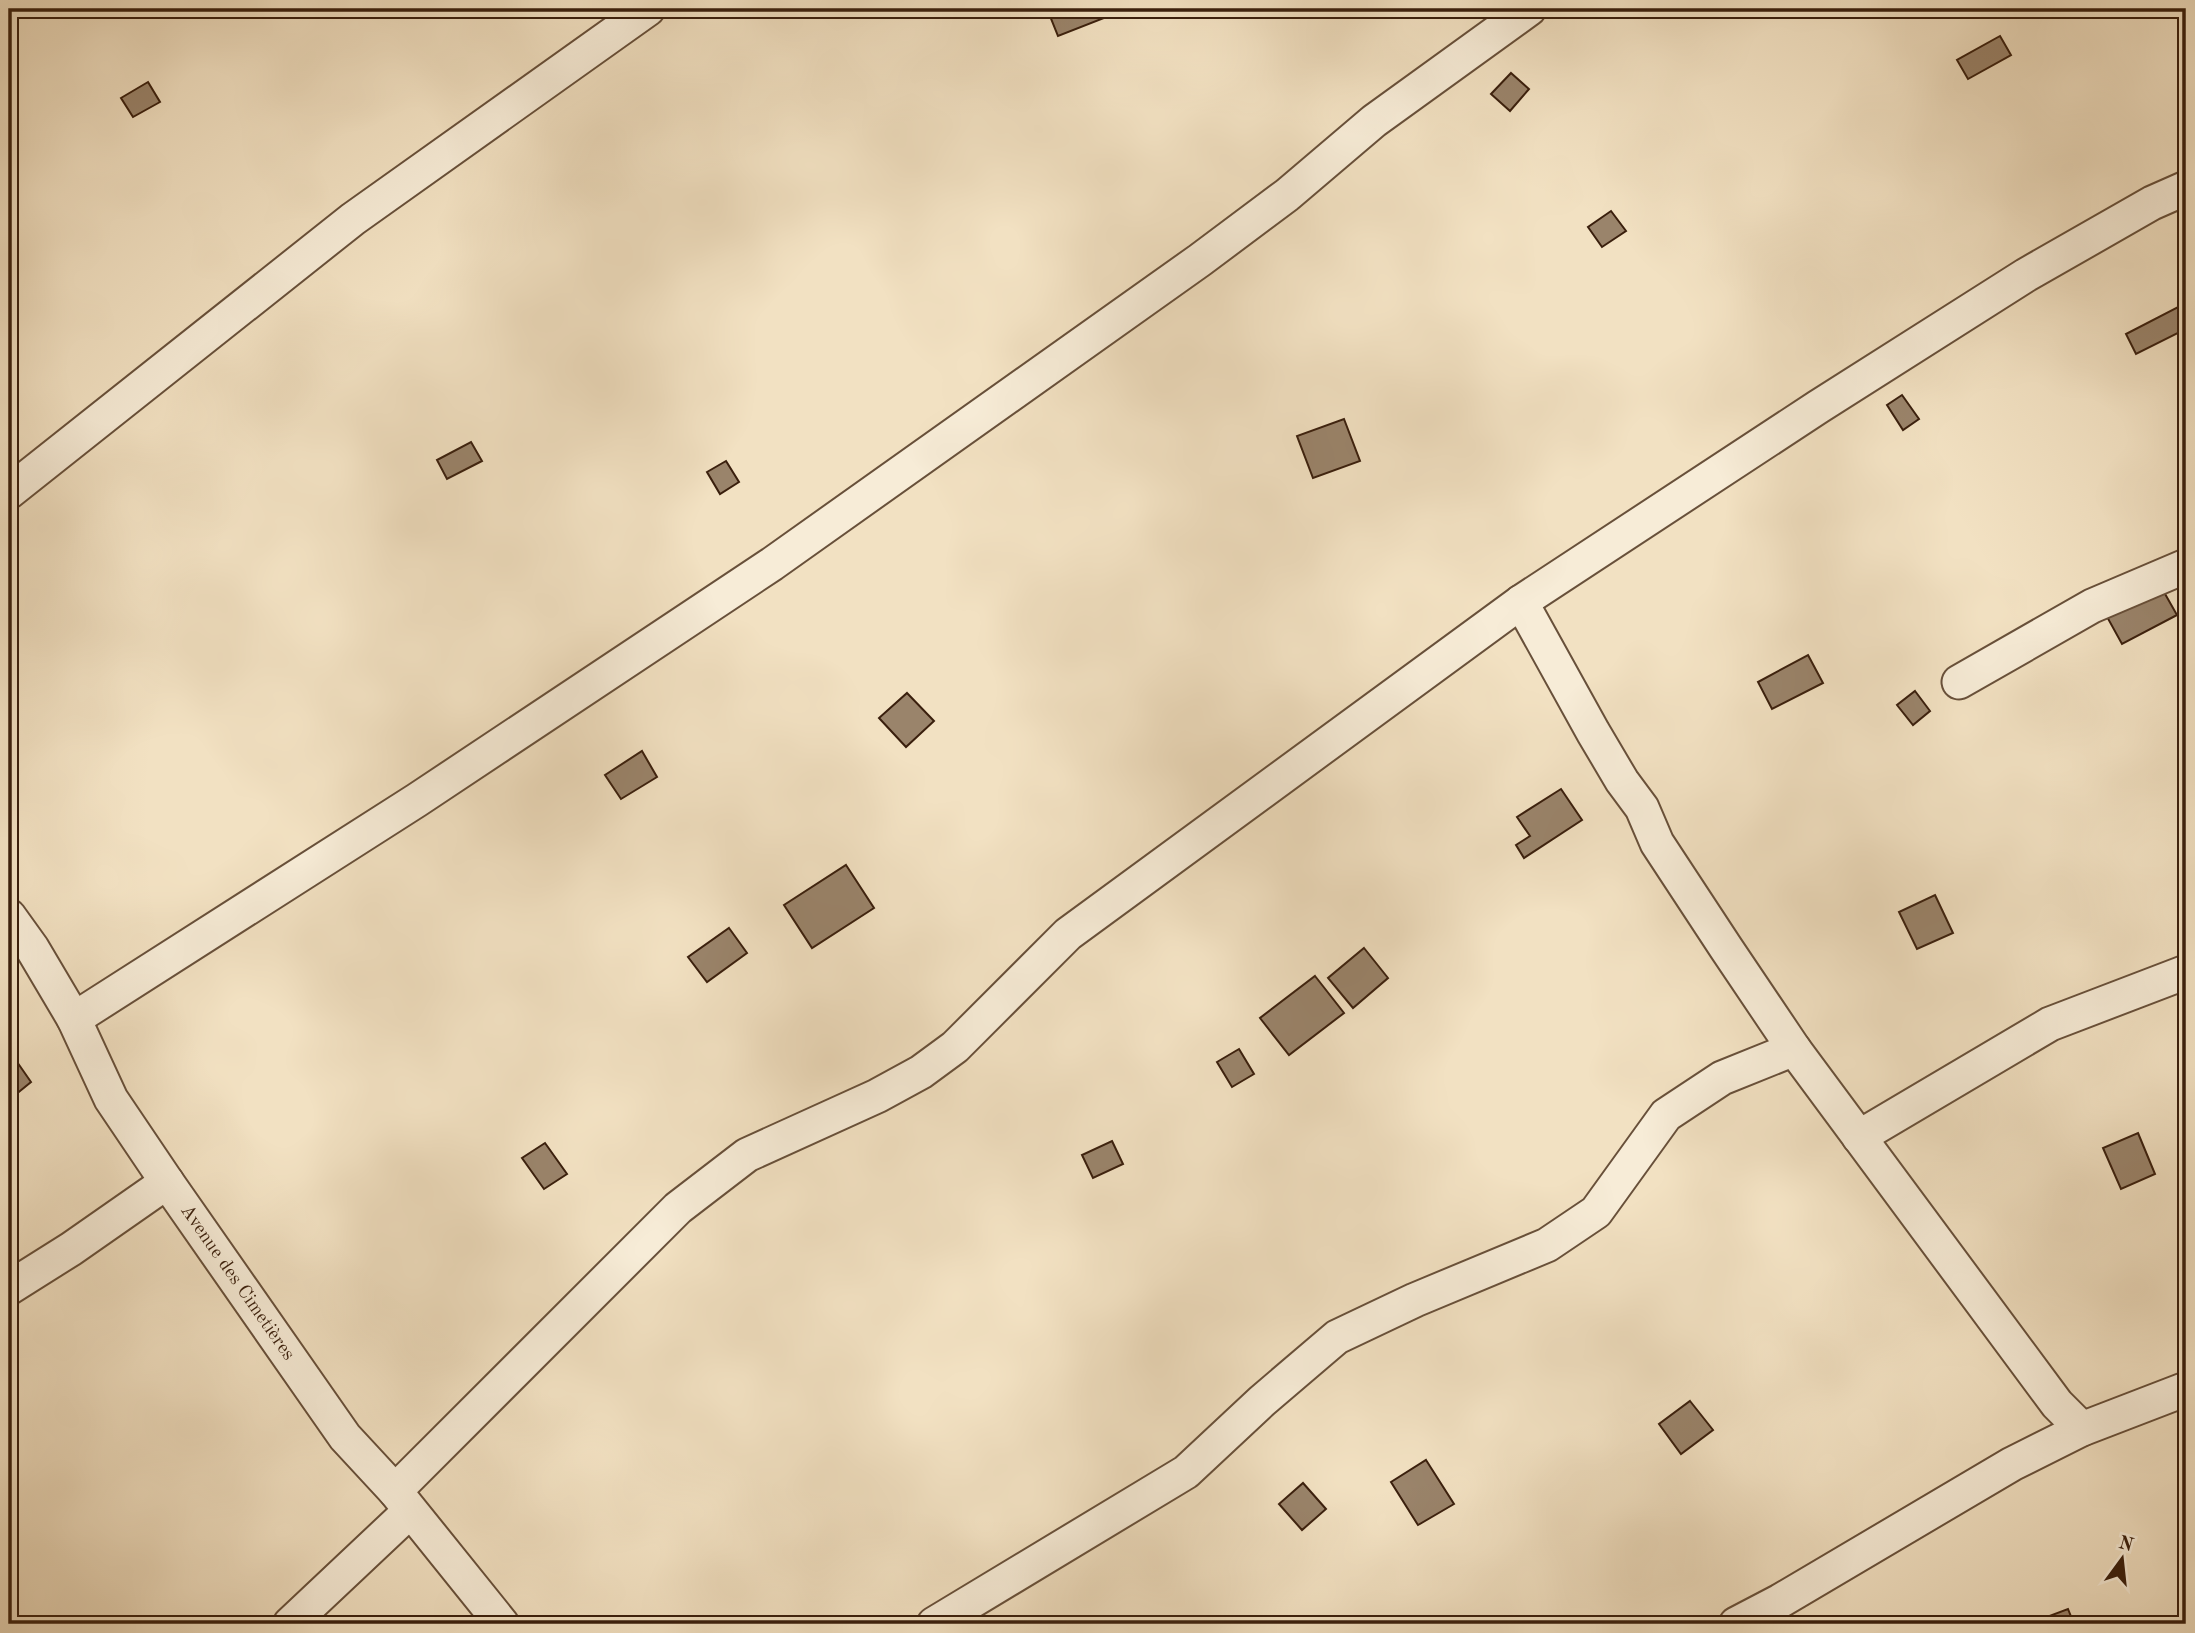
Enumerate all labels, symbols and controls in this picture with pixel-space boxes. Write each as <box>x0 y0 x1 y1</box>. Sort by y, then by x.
street label: Avenue des Cimetières <box>176 1202 298 1364</box>
north arrow <box>2086 1524 2156 1594</box>
text: N <box>2116 1534 2136 1556</box>

